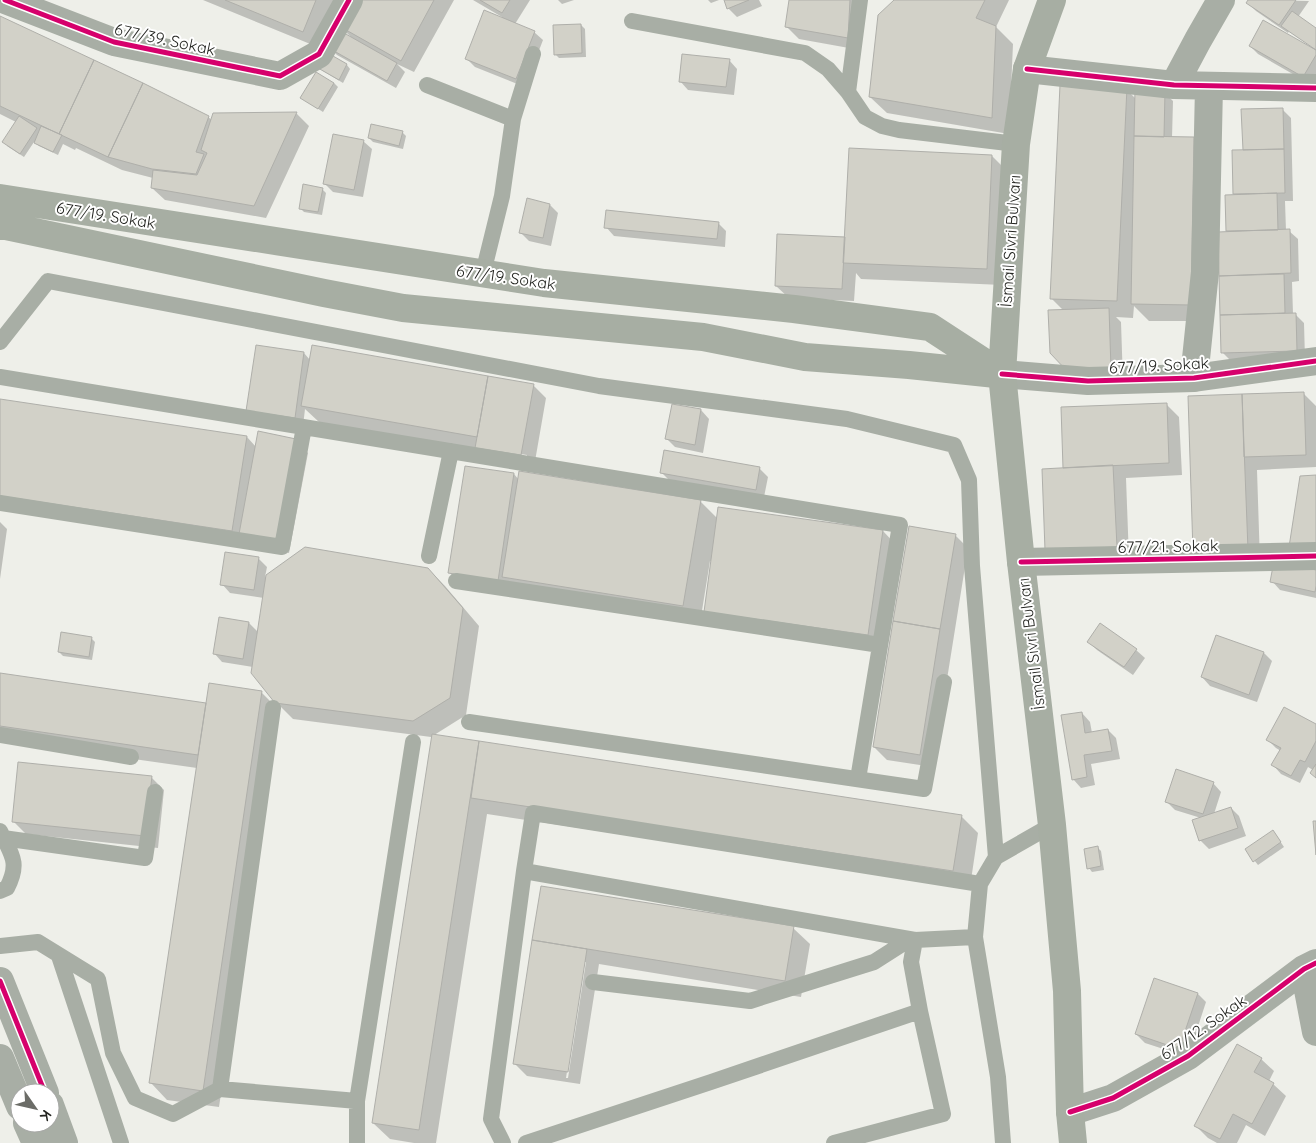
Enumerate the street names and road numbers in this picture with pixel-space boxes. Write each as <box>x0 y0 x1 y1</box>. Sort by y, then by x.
street label: 677/39. Sokak <box>113 19 217 59</box>
street label: İsmail Sivri Bulvarı <box>995 174 1025 308</box>
street label: 677/19. Sokak <box>55 197 157 233</box>
street label: 677/19. Sokak <box>455 260 557 294</box>
street label: 677/19. Sokak <box>1108 352 1210 378</box>
street label: 677/21. Sokak <box>1117 535 1219 557</box>
street label: İsmail Sivri Bulvarı <box>1013 577 1049 711</box>
street label: 677/12. Sokak <box>1156 990 1250 1064</box>

